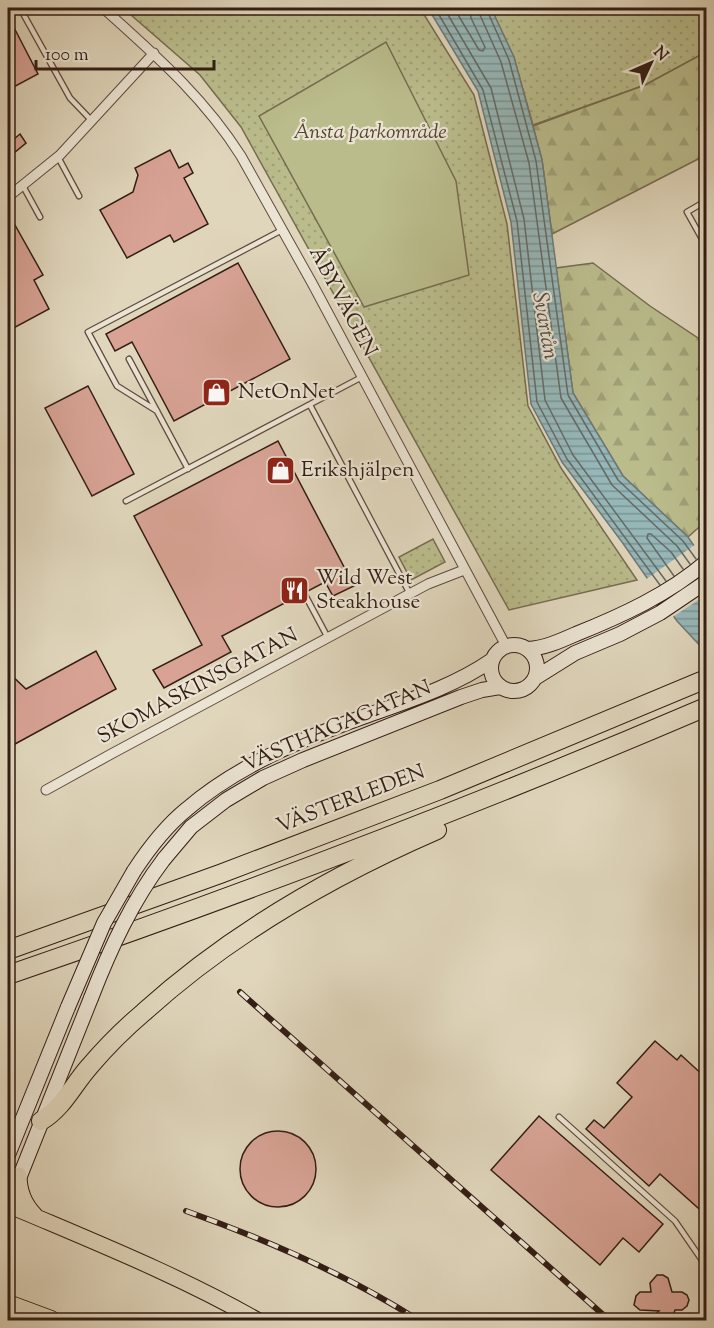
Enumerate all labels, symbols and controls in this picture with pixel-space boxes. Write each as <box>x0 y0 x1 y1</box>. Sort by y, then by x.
scale bar <box>36 33 214 71</box>
north arrow <box>621 33 681 93</box>
text: N <box>647 42 673 67</box>
text: 100 m <box>45 43 89 69</box>
park label: Ånsta parkområde <box>293 118 447 148</box>
street label: ÅBYVÄGEN <box>300 241 384 363</box>
water label: Svartån <box>522 290 566 363</box>
shop icon: NetOnNet <box>201 377 233 409</box>
place label: NetOnNet <box>238 378 335 408</box>
shop icon: Erikshjälpen <box>264 455 296 487</box>
place label: Erikshjälpen <box>301 456 414 486</box>
place label: Wild West Steakhouse <box>316 564 420 618</box>
restaurant icon: Wild West Steakhouse <box>279 575 311 607</box>
street label: SKOMASKINSGATAN <box>92 621 304 753</box>
street label: VÄSTHAGAGATAN <box>238 673 436 780</box>
street label: VÄSTERLEDEN <box>272 758 430 842</box>

